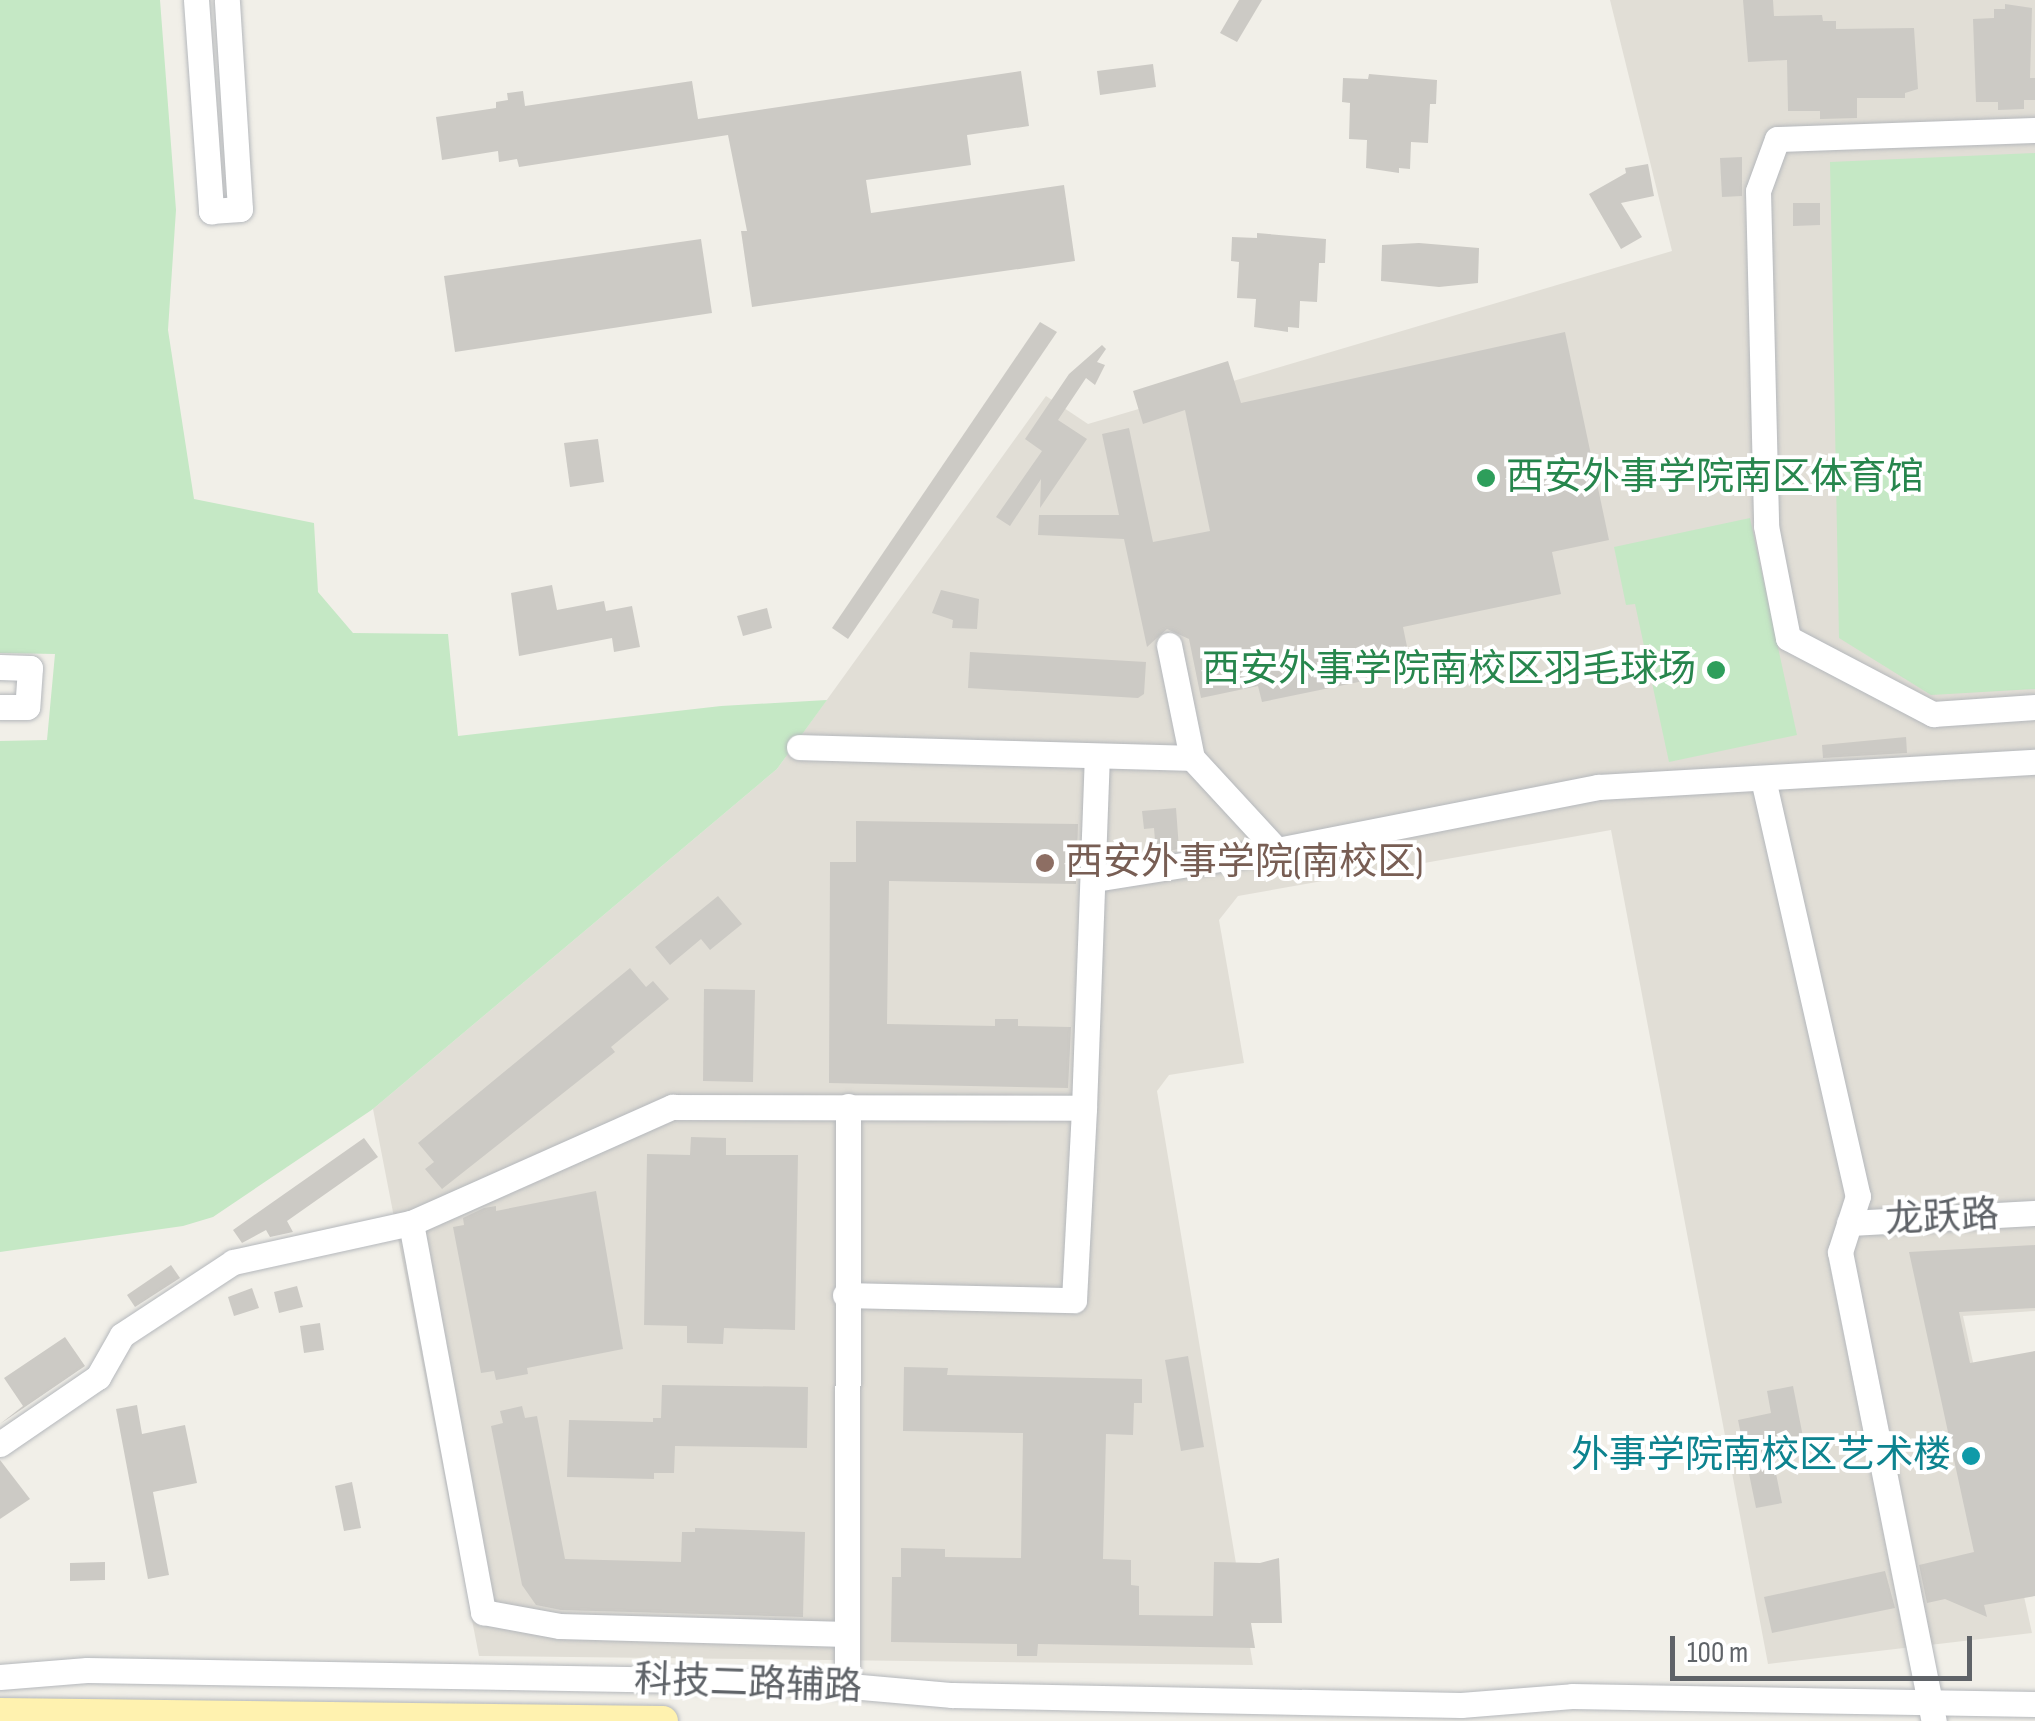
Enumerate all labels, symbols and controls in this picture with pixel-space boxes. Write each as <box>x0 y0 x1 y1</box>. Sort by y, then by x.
place label: 西安外事学院南区体育馆 <box>1506 455 1924 501</box>
marker: 西安外事学院南区体育馆 <box>1475 467 1497 489</box>
place label: 西安外事学院南校区羽毛球场 <box>1202 647 1696 693</box>
marker: 西安外事学院南校区羽毛球场 <box>1705 659 1727 681</box>
place label: 西安外事学院(南校区) <box>1065 840 1423 886</box>
marker: 西安外事学院(南校区) <box>1034 852 1056 874</box>
street label: 龙跃路 <box>1884 1192 2000 1244</box>
place label: 外事学院南校区艺术楼 <box>1571 1433 1951 1479</box>
marker: 外事学院南校区艺术楼 <box>1960 1445 1982 1467</box>
scale bar <box>1675 1616 1978 1678</box>
text: 100 m <box>1687 1635 1748 1671</box>
street label: 科技二路辅路 <box>633 1657 863 1711</box>

